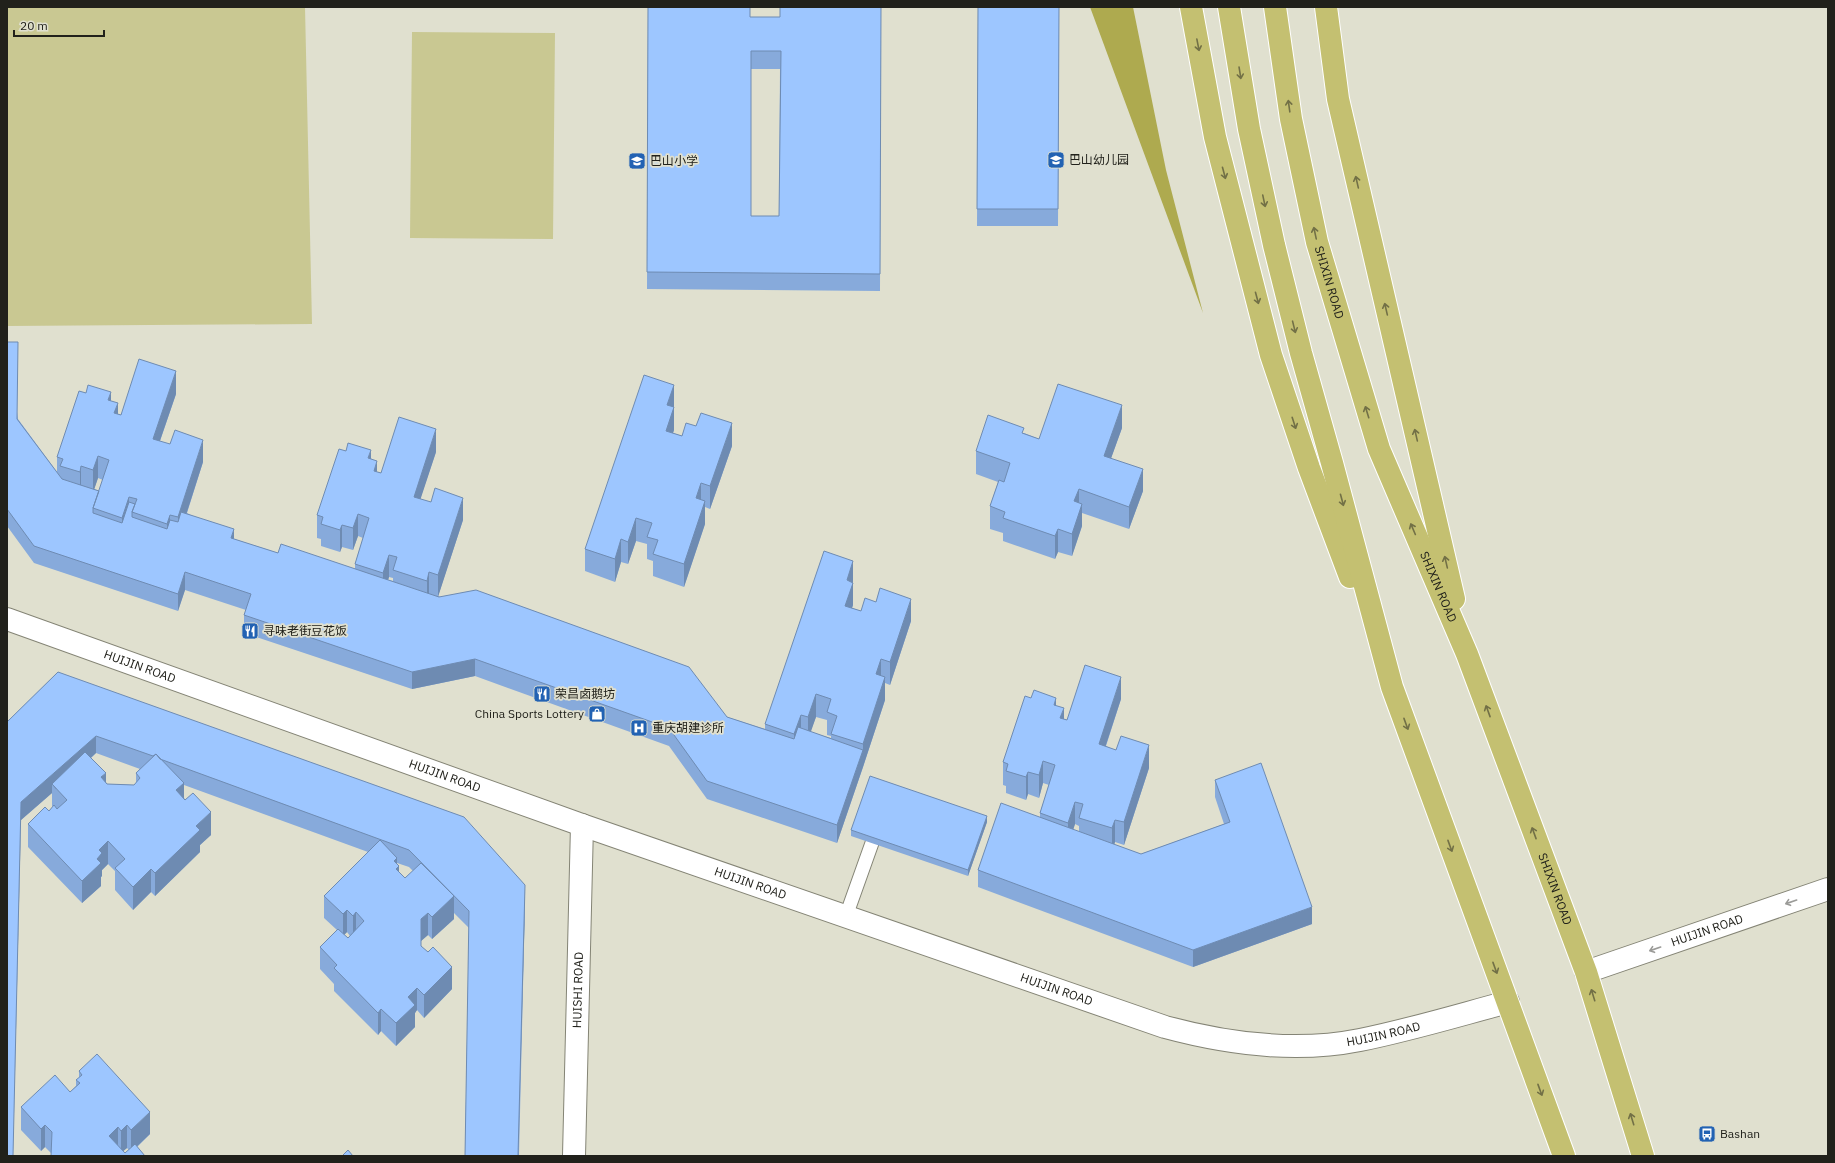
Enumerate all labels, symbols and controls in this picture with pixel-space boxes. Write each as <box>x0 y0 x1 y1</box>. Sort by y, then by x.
scale bar <box>14 12 104 38</box>
text: 20 m <box>20 18 48 33</box>
one-way arrow <box>1194 39 1202 52</box>
one-way arrow <box>1236 66 1244 79</box>
one-way arrow <box>1285 100 1293 113</box>
school or university icon: 巴山幼儿园 <box>1046 150 1066 170</box>
school or university icon: 巴山小学 <box>627 151 647 171</box>
place label: 巴山幼儿园 <box>1069 152 1129 167</box>
place label: 巴山小学 <box>650 153 698 168</box>
one-way arrow <box>1221 166 1228 179</box>
one-way arrow <box>1353 176 1361 189</box>
one-way arrow <box>1261 194 1269 207</box>
one-way arrow <box>1311 227 1319 240</box>
street label: SHIXIN ROAD <box>1312 244 1348 321</box>
one-way arrow <box>1254 292 1261 305</box>
one-way arrow <box>1382 303 1390 316</box>
one-way arrow <box>1291 321 1299 334</box>
one-way arrow <box>1363 405 1370 418</box>
one-way arrow <box>1291 416 1298 429</box>
one-way arrow <box>1412 429 1420 442</box>
one-way arrow <box>1339 494 1347 507</box>
one-way arrow <box>1409 523 1416 535</box>
street label: SHIXIN ROAD <box>1417 549 1460 624</box>
one-way arrow <box>1441 556 1449 569</box>
restaurant icon: 寻味老街豆花饭 <box>240 621 260 641</box>
place label: 寻味老街豆花饭 <box>263 623 347 638</box>
street label: HUIJIN ROAD <box>102 646 178 686</box>
restaurant icon: 荣昌卤鹅坊 <box>532 684 552 704</box>
place label: 荣昌卤鹅坊 <box>555 686 615 701</box>
shop icon: China Sports Lottery <box>587 704 607 724</box>
place label: China Sports Lottery <box>475 706 584 721</box>
one-way arrow <box>1484 706 1492 718</box>
hospital icon: 重庆胡建诊所 <box>629 718 649 738</box>
one-way arrow <box>1402 718 1410 730</box>
place label: 重庆胡建诊所 <box>652 720 724 735</box>
street label: HUIJIN ROAD <box>407 756 483 795</box>
one-way arrow <box>1529 828 1537 840</box>
one-way arrow <box>1447 840 1455 852</box>
street label: SHIXIN ROAD <box>1535 851 1576 927</box>
street label: HUIJIN ROAD <box>712 863 789 902</box>
one-way arrow <box>1785 899 1798 906</box>
street label: HUIJIN ROAD <box>1669 911 1745 949</box>
one-way arrow <box>1649 945 1661 953</box>
street label: HUISHI ROAD <box>569 952 586 1028</box>
one-way arrow <box>1492 962 1500 974</box>
street label: HUIJIN ROAD <box>1019 970 1095 1008</box>
one-way arrow <box>1589 988 1596 1001</box>
street label: HUIJIN ROAD <box>1345 1018 1422 1049</box>
one-way arrow <box>1537 1084 1544 1097</box>
one-way arrow <box>1627 1113 1635 1125</box>
bus stop icon: Bashan <box>1697 1124 1717 1144</box>
place label: Bashan <box>1720 1126 1760 1141</box>

